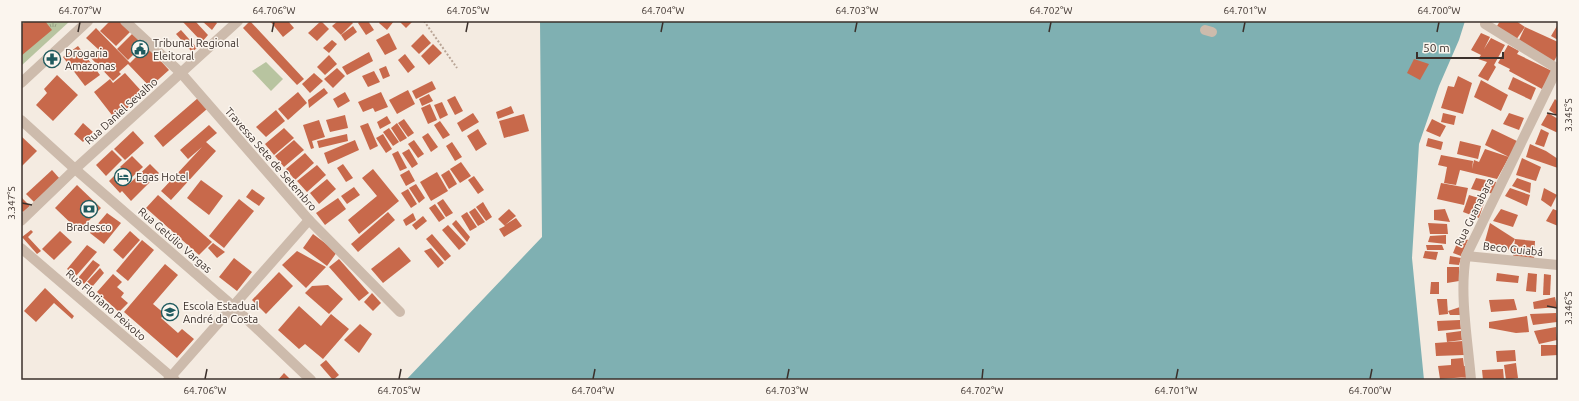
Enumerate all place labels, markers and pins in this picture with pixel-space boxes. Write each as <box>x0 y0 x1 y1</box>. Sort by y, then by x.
place label: Tribunal Regional Eleitoral <box>153 37 239 62</box>
public building icon: Tribunal Regional Eleitoral <box>130 39 150 59</box>
place label: Drogaria Amazonas <box>65 47 116 72</box>
pharmacy icon: Drogaria Amazonas <box>42 49 62 69</box>
hotel icon: Egas Hotel <box>113 167 133 187</box>
place label: Egas Hotel <box>136 171 189 183</box>
bank icon: Bradesco <box>79 199 99 219</box>
place label: Bradesco <box>66 221 112 233</box>
place label: Escola Estadual André da Costa <box>183 300 259 325</box>
school or university icon: Escola Estadual André da Costa <box>160 302 180 322</box>

